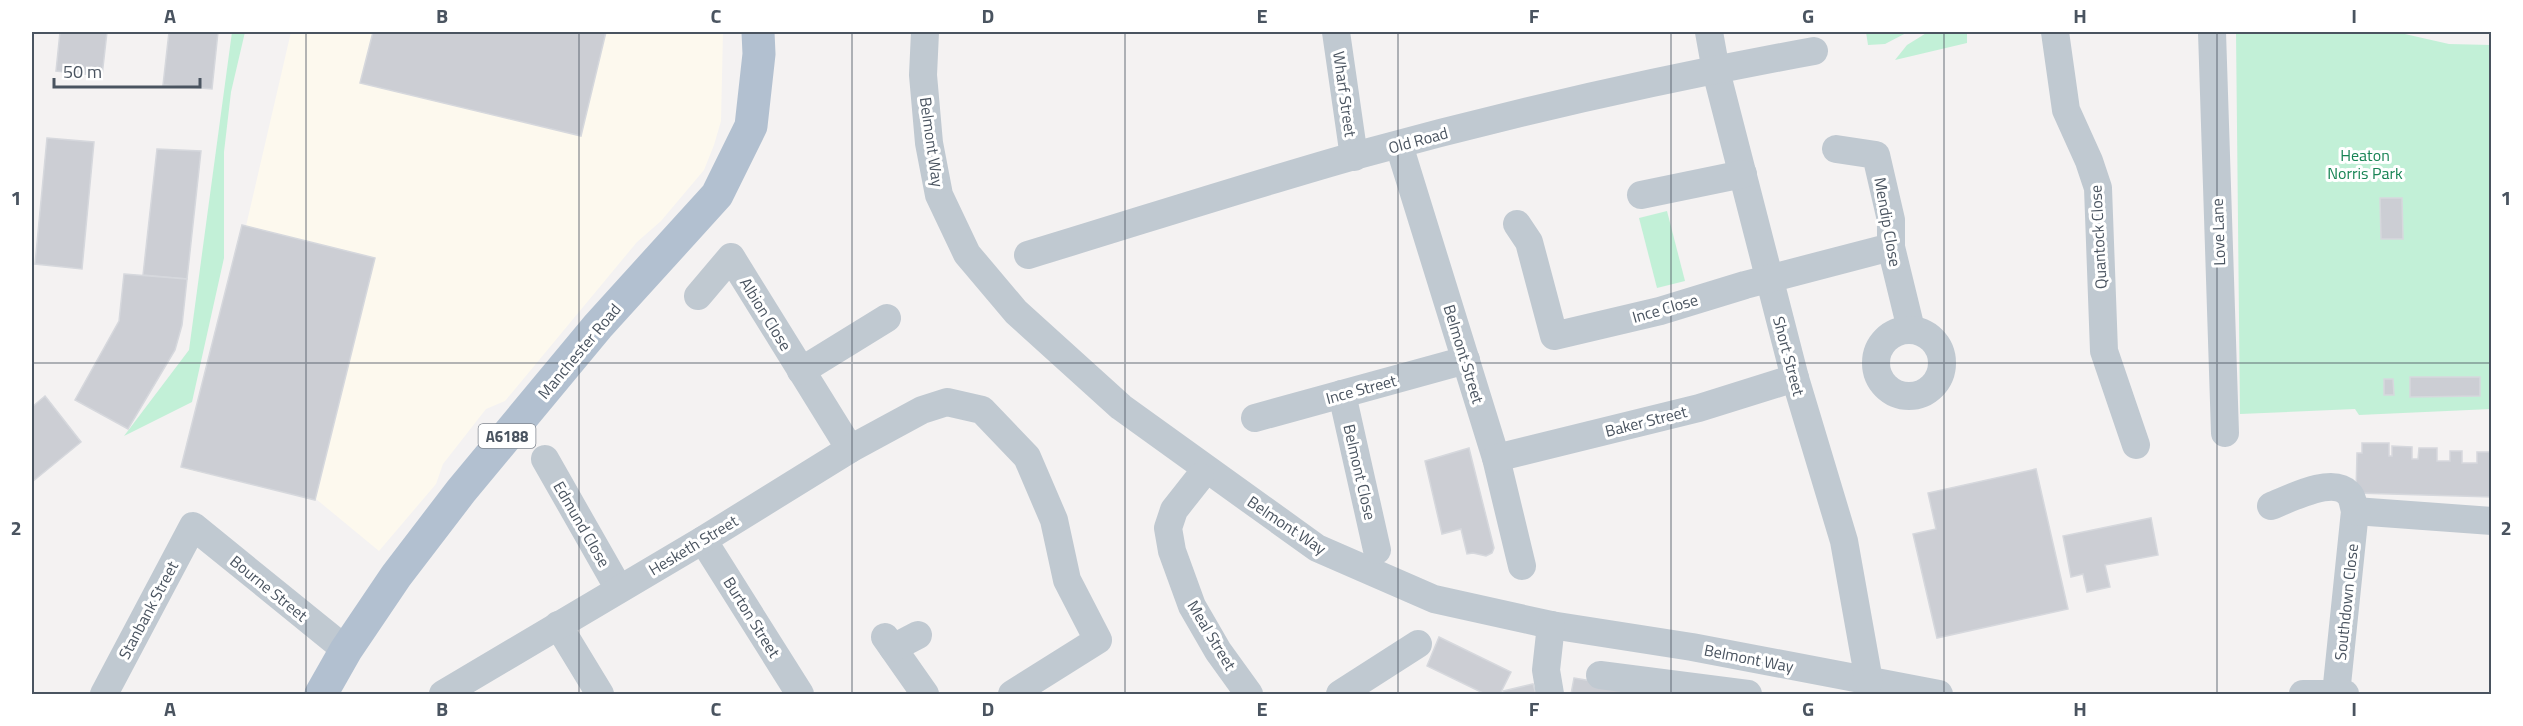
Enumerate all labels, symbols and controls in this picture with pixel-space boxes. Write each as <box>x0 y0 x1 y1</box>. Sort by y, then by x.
text: A <box>164 0 176 31</box>
text: B <box>436 0 448 31</box>
text: C <box>711 0 722 31</box>
text: D <box>982 0 994 31</box>
text: E <box>1256 0 1268 31</box>
text: F <box>1529 0 1540 31</box>
text: G <box>1802 0 1814 31</box>
text: H <box>2073 0 2087 31</box>
text: I <box>2351 0 2357 31</box>
street label: Wharf Street <box>1327 50 1363 139</box>
scale bar <box>54 51 200 89</box>
text: 50 m <box>63 58 102 85</box>
street label: Belmont Way <box>914 95 950 189</box>
street label: Old Road <box>1385 121 1451 159</box>
park label: Heaton Norris Park <box>2327 143 2403 185</box>
street label: Mendip Close <box>1868 175 1908 269</box>
text: 1 <box>10 182 22 213</box>
text: 1 <box>2500 182 2512 213</box>
street label: Quantock Close <box>2083 184 2113 290</box>
street label: Love Lane <box>2205 198 2231 266</box>
street label: Albion Close <box>734 273 798 355</box>
street label: Ince Close <box>1629 287 1701 329</box>
street label: Manchester Road <box>532 298 626 404</box>
street label: Belmont Street <box>1438 302 1491 407</box>
street label: Short Street <box>1767 313 1811 399</box>
street label: Ince Street <box>1323 368 1399 410</box>
street label: Baker Street <box>1602 399 1690 443</box>
street label: Belmont Close <box>1337 422 1383 522</box>
road number: A6188 <box>478 424 536 448</box>
street label: Edmund Close <box>548 476 616 572</box>
street label: Belmont Way <box>1243 490 1332 560</box>
street label: Hesketh Street <box>644 509 743 581</box>
text: 2 <box>10 512 22 543</box>
text: 2 <box>2500 512 2512 543</box>
street label: Southdown Close <box>2328 542 2364 662</box>
street label: Bourne Street <box>225 549 313 627</box>
street label: Stanbank Street <box>112 556 184 663</box>
street label: Burton Street <box>718 572 787 662</box>
street label: Meal Street <box>1182 595 1243 675</box>
street label: Belmont Way <box>1702 638 1796 678</box>
text: A <box>164 693 176 724</box>
text: B <box>436 693 448 724</box>
text: C <box>711 693 722 724</box>
text: D <box>982 693 994 724</box>
text: E <box>1256 693 1268 724</box>
text: F <box>1529 693 1540 724</box>
text: G <box>1802 693 1814 724</box>
text: H <box>2073 693 2087 724</box>
text: I <box>2351 693 2357 724</box>

